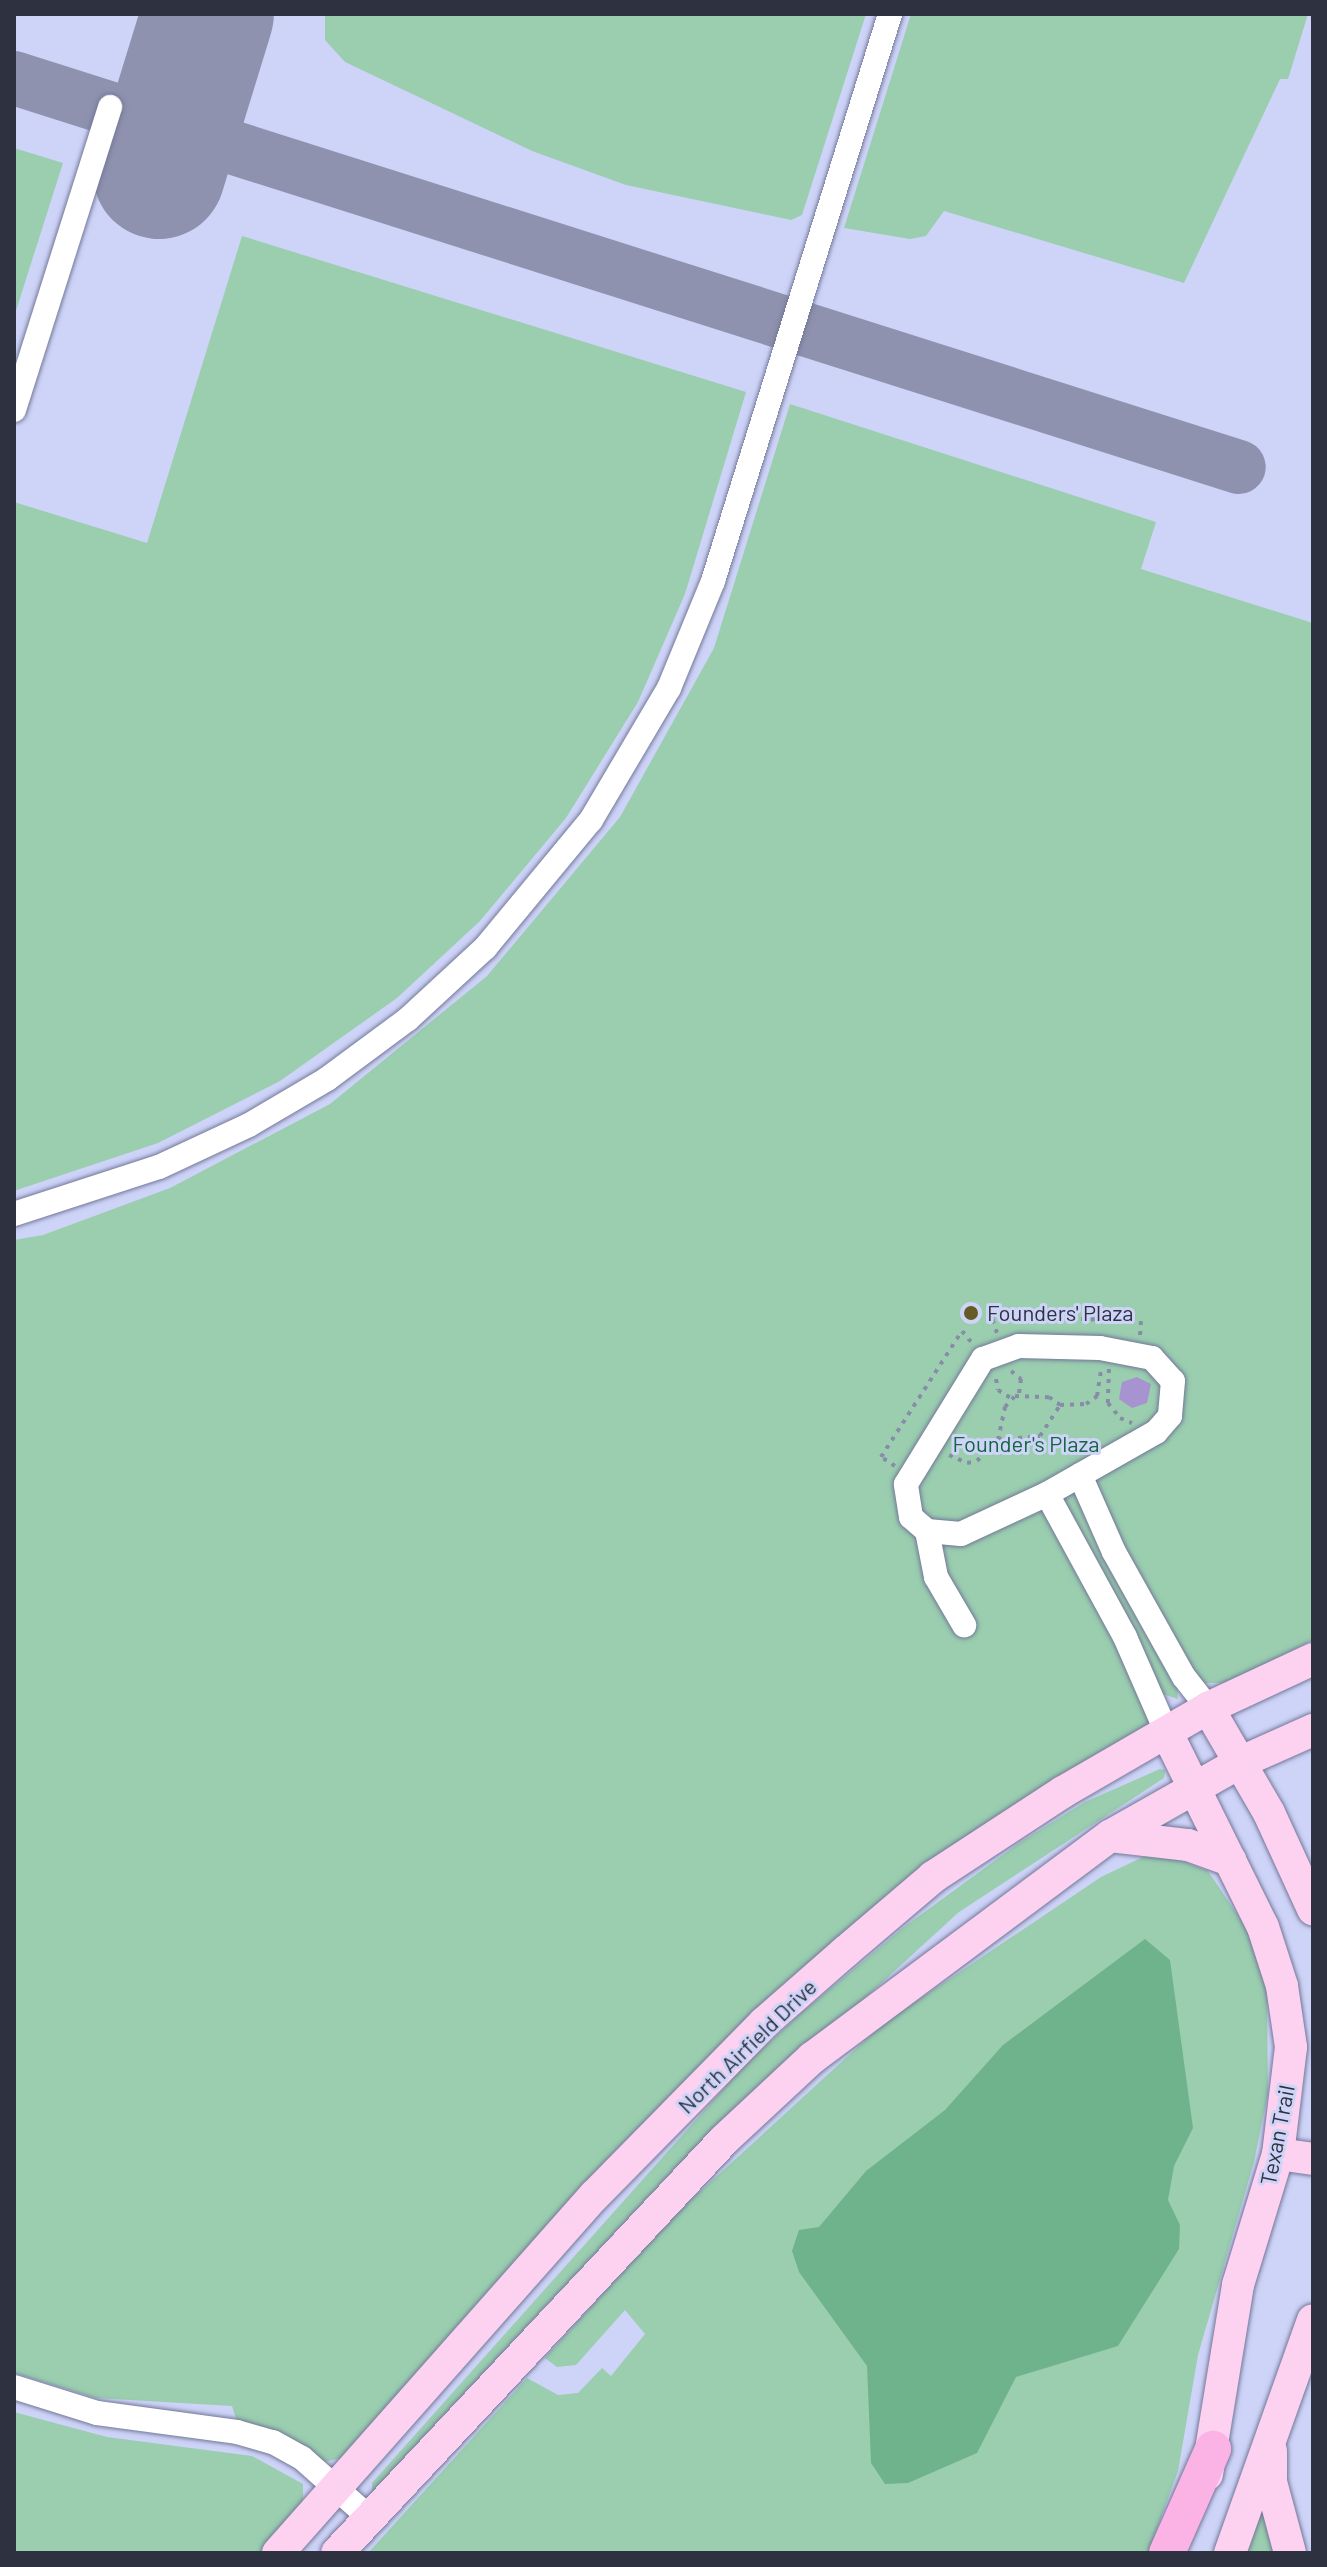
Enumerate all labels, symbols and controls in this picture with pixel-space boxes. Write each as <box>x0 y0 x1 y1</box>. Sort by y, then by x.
place label: Founders' Plaza <box>987 1300 1133 1326</box>
marker: Founders' Plaza <box>962 1304 980 1322</box>
park label: Founder's Plaza <box>952 1431 1100 1457</box>
street label: North Airfield Drive <box>672 1973 822 2119</box>
street label: Texan Trail <box>1254 2083 1300 2187</box>

